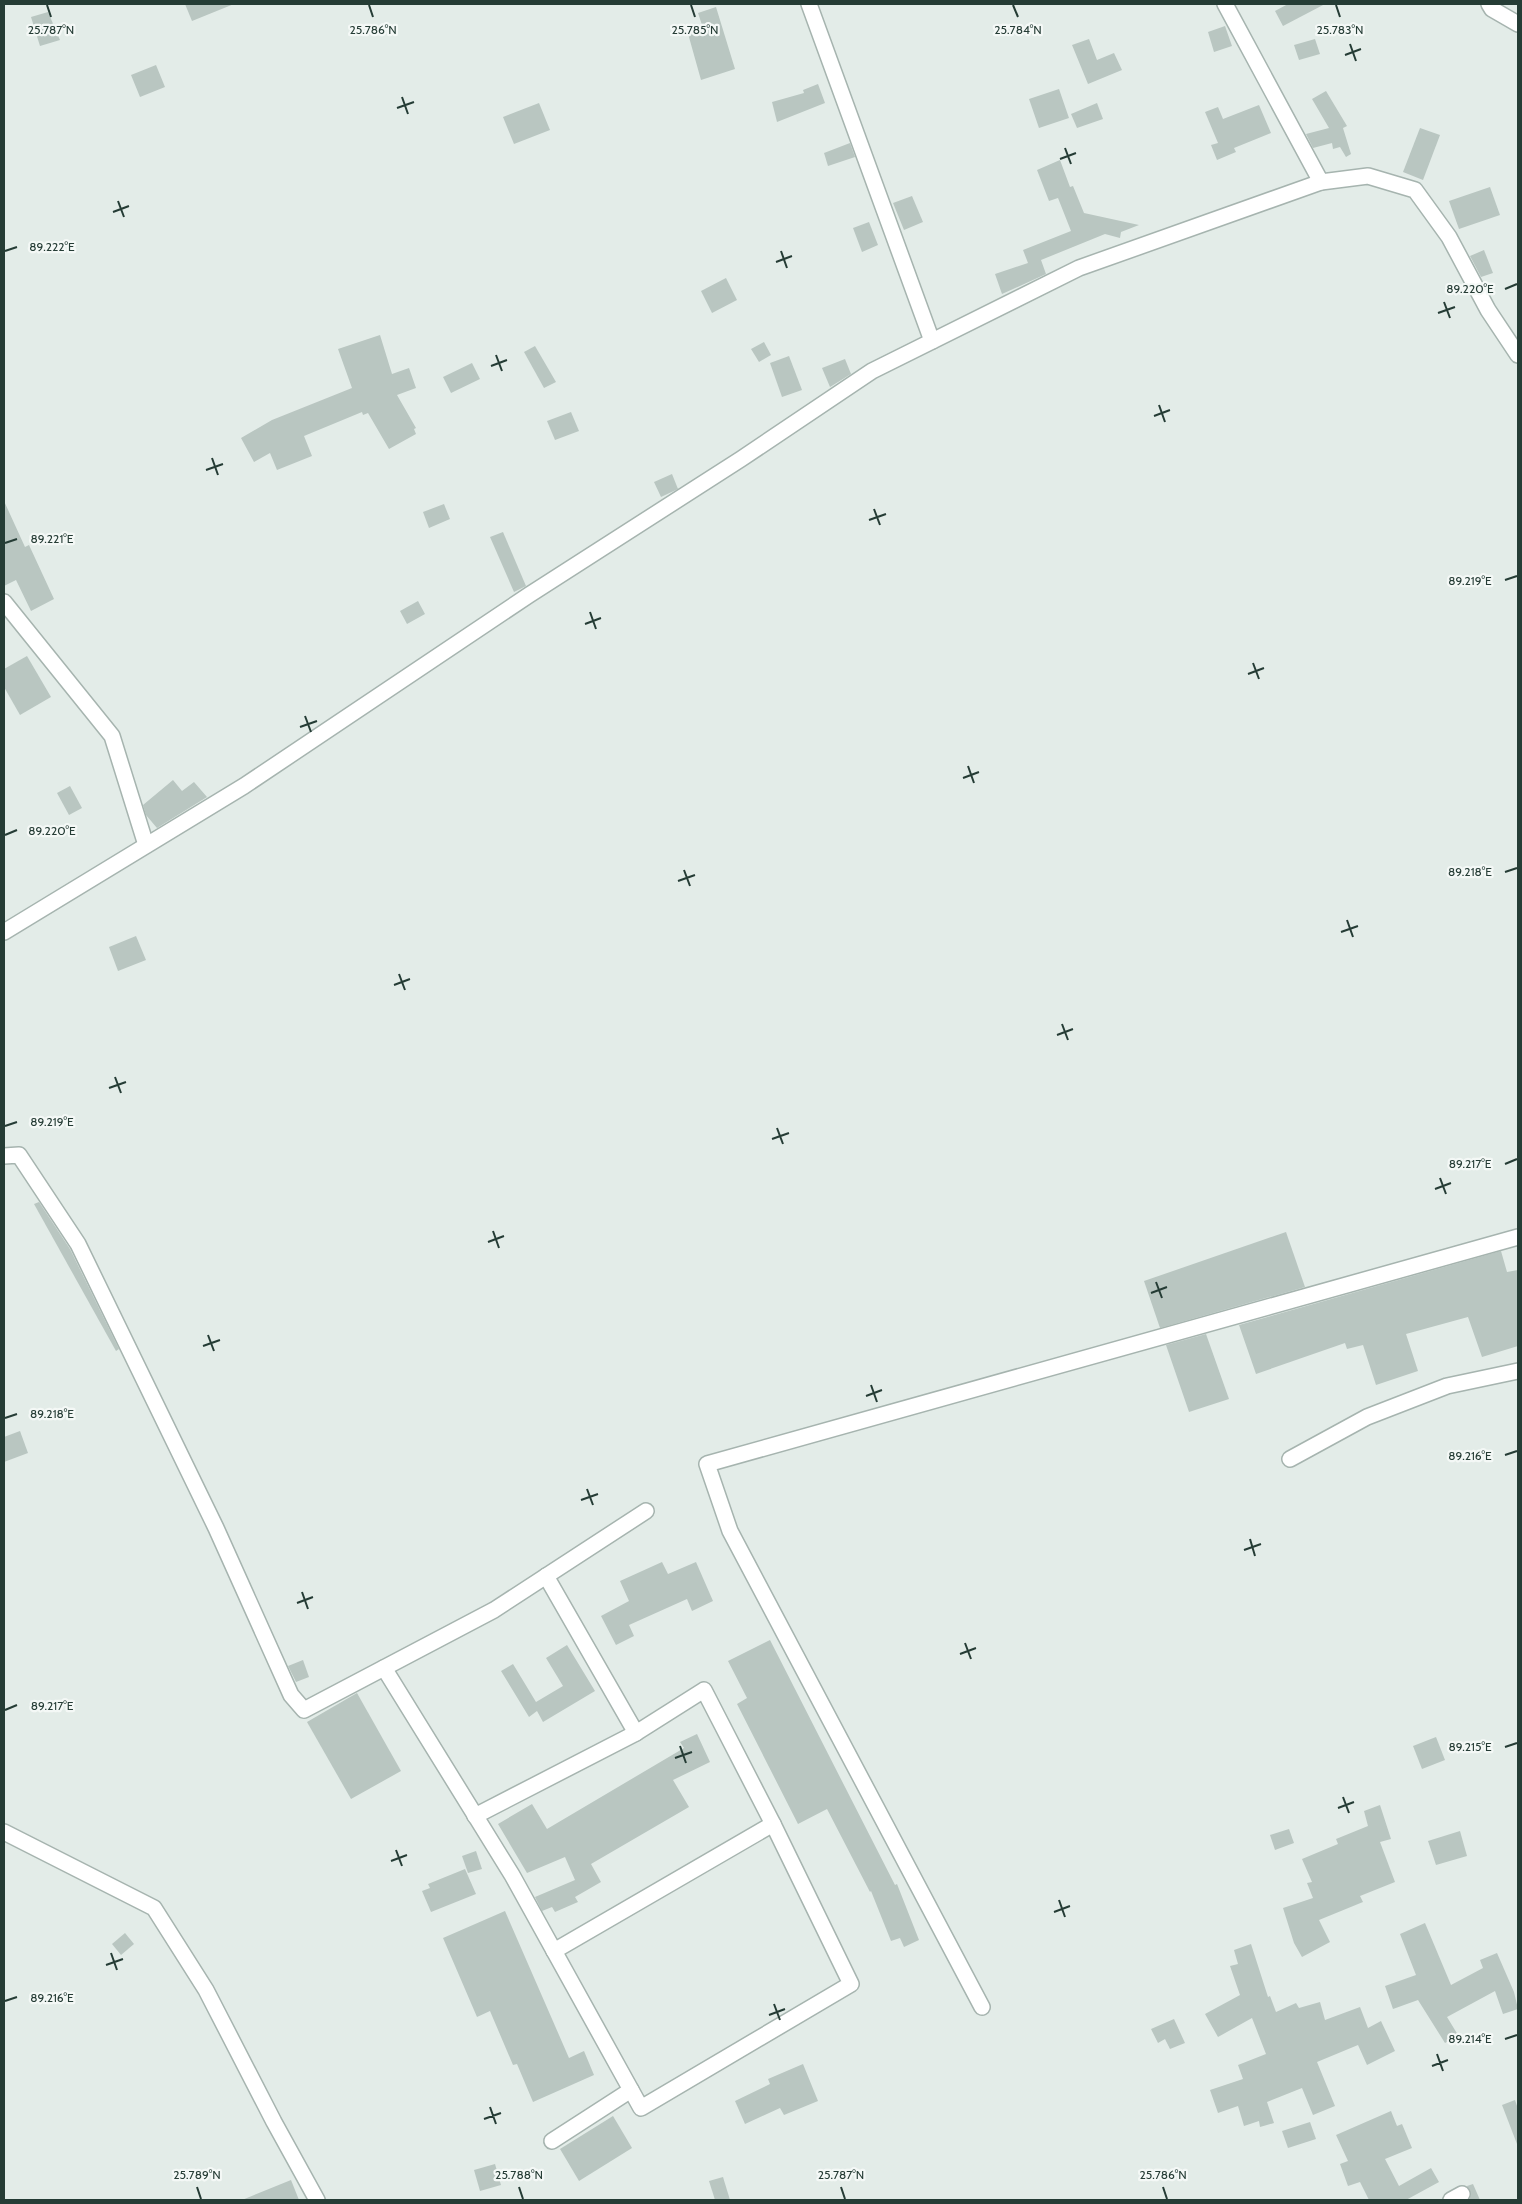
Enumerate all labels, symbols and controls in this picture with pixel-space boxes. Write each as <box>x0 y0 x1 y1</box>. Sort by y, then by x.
text: 25.787°N <box>28 22 74 37</box>
text: 25.786°N <box>349 22 397 37</box>
text: 25.785°N <box>671 22 719 37</box>
text: 25.784°N <box>994 22 1042 37</box>
text: 25.783°N <box>1316 22 1364 37</box>
text: 89.222°E <box>29 239 75 254</box>
text: 89.220°E <box>1446 281 1494 296</box>
text: 89.221°E <box>31 531 74 546</box>
text: 89.219°E <box>1448 573 1492 588</box>
text: 89.220°E <box>28 823 76 838</box>
text: 89.218°E <box>1448 864 1492 879</box>
text: 89.219°E <box>30 1114 74 1129</box>
text: 89.217°E <box>1449 1156 1492 1171</box>
text: 89.218°E <box>30 1406 74 1421</box>
text: 89.216°E <box>1448 1448 1492 1463</box>
text: 89.217°E <box>31 1698 74 1713</box>
text: 89.215°E <box>1448 1739 1492 1754</box>
text: 89.216°E <box>30 1990 74 2005</box>
text: 89.214°E <box>1448 2031 1492 2046</box>
text: 25.789°N <box>173 2167 221 2182</box>
text: 25.788°N <box>495 2167 543 2182</box>
text: 25.787°N <box>818 2167 864 2182</box>
text: 25.786°N <box>1139 2167 1187 2182</box>

